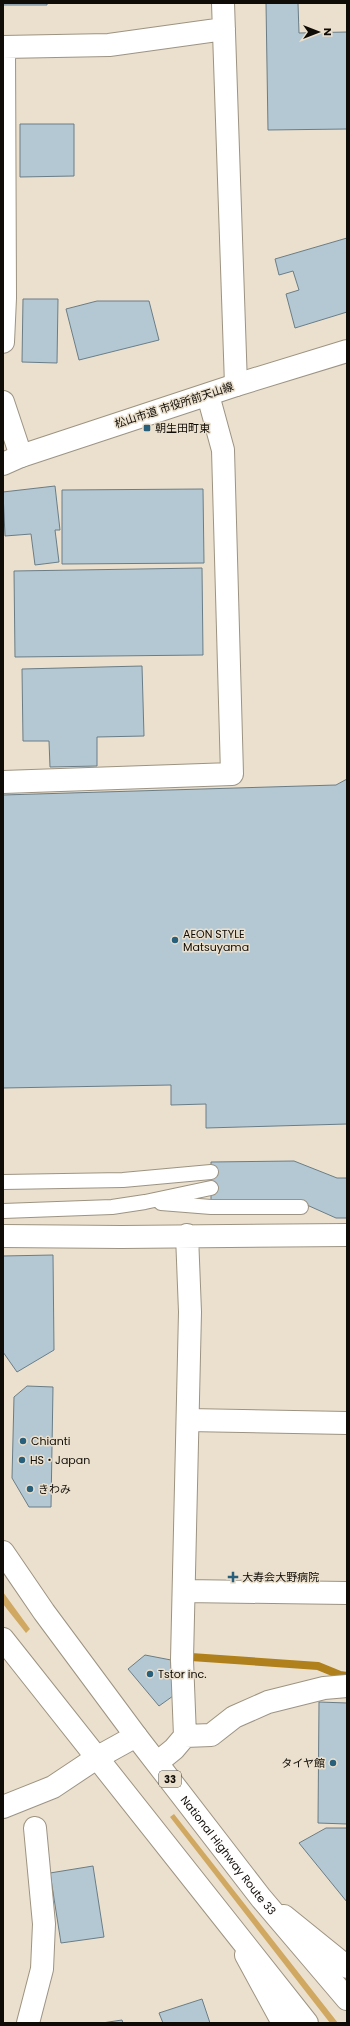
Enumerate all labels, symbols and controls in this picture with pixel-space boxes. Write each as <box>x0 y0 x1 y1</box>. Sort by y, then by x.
north arrow <box>298 12 338 52</box>
text: N <box>320 28 336 36</box>
street label: 松山市道 市役所前天山線 <box>113 378 235 432</box>
place label: 朝生田町東 <box>155 420 210 436</box>
marker: 朝生田町東 <box>142 423 152 433</box>
place label: AEON STYLE Matsuyama <box>183 926 249 955</box>
marker: AEON STYLE Matsuyama <box>170 935 180 945</box>
place label: Chianti <box>31 1433 71 1449</box>
marker: Chianti <box>18 1436 28 1446</box>
place label: HS・Japan <box>30 1452 90 1468</box>
marker: HS・Japan <box>17 1455 27 1465</box>
place label: きわみ <box>38 1481 71 1497</box>
marker: きわみ <box>25 1484 35 1494</box>
place label: 大寿会大野病院 <box>242 1569 319 1585</box>
marker: 大寿会大野病院 <box>227 1571 239 1583</box>
place label: Tstor inc. <box>158 1666 207 1682</box>
marker: Tstor inc. <box>145 1669 155 1679</box>
place label: タイヤ館 <box>281 1755 325 1771</box>
marker: タイヤ館 <box>328 1758 338 1768</box>
road number: 33 <box>159 1771 181 1787</box>
street label: National Highway Route 33 <box>177 1792 280 1918</box>

